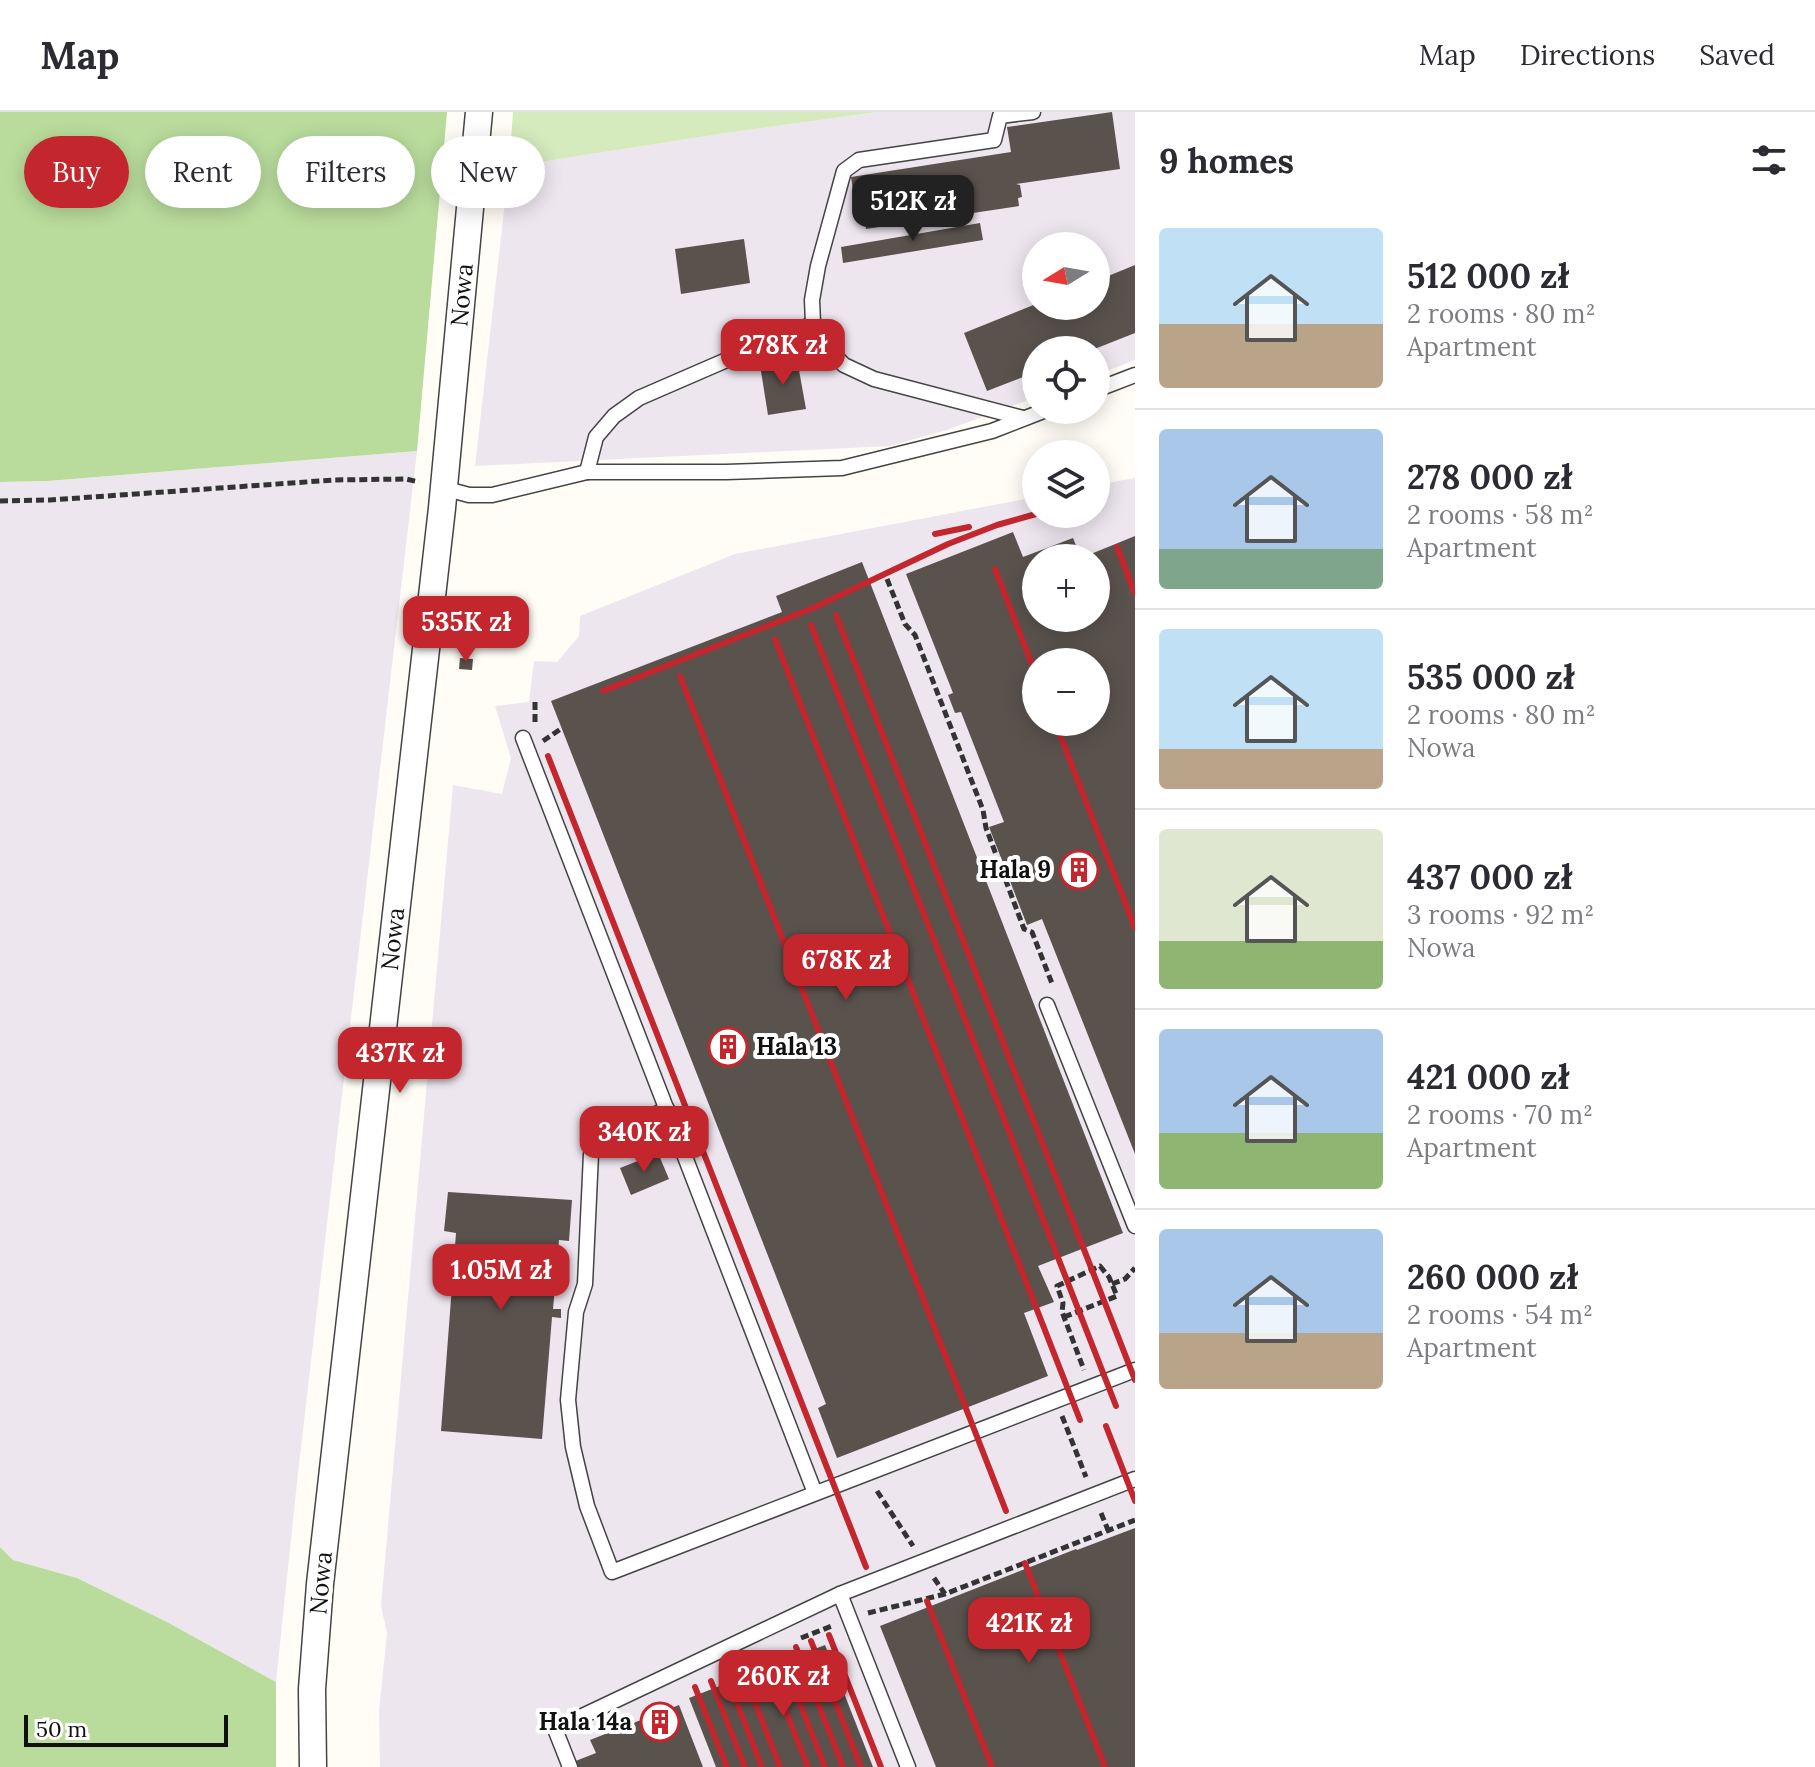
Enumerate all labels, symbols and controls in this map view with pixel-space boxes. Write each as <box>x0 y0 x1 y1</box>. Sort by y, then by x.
text: Map <box>40 31 119 79</box>
text: Map <box>1419 37 1476 73</box>
text: Directions <box>1520 37 1655 73</box>
text: Saved <box>1699 37 1775 73</box>
chip: Buy <box>24 136 129 208</box>
chip: Rent <box>145 136 261 208</box>
chip: Filters <box>277 136 415 208</box>
chip: New <box>431 136 545 208</box>
icon: filters <box>1747 138 1791 182</box>
text: 9 homes <box>1159 139 1294 182</box>
pin: 512K zł <box>839 175 987 243</box>
text: 512K zł <box>870 184 956 217</box>
north arrow <box>1022 232 1110 320</box>
map controls <box>1022 232 1110 736</box>
text: 512 000 zł <box>1407 254 1569 297</box>
icon: home <box>1223 260 1319 356</box>
street label: Nowa <box>443 262 480 328</box>
text: 2 rooms · 80 m² <box>1407 297 1596 330</box>
pin: 278K zł <box>709 319 857 387</box>
text: 278K zł <box>739 328 827 361</box>
text: Apartment <box>1407 330 1537 363</box>
button: locate <box>1022 336 1110 424</box>
button: layers <box>1022 440 1110 528</box>
text: 278 000 zł <box>1407 455 1572 498</box>
icon: home <box>1223 461 1319 557</box>
text: 2 rooms · 58 m² <box>1407 498 1594 531</box>
text: Apartment <box>1407 531 1537 564</box>
button: + <box>1022 544 1110 632</box>
pin: 535K zł <box>392 596 540 664</box>
text: 535K zł <box>421 605 511 638</box>
button: − <box>1022 648 1110 736</box>
text: 535 000 zł <box>1407 655 1574 698</box>
icon: home <box>1223 661 1319 757</box>
text: 2 rooms · 80 m² <box>1407 698 1596 731</box>
text: Nowa <box>1407 731 1475 764</box>
building icon: Hala 9 <box>1058 849 1100 891</box>
place label: Hala 9 <box>979 854 1051 885</box>
text: 437 000 zł <box>1407 855 1572 898</box>
icon: home <box>1223 861 1319 957</box>
text: 3 rooms · 92 m² <box>1407 898 1594 931</box>
street label: Nowa <box>374 906 411 972</box>
text: Nowa <box>1407 931 1475 964</box>
pin: 678K zł <box>772 934 920 1002</box>
text: 678K zł <box>801 943 891 976</box>
building icon: Hala 13 <box>707 1026 749 1068</box>
pin: 437K zł <box>326 1027 474 1095</box>
place label: Hala 13 <box>756 1031 837 1062</box>
text: 437K zł <box>356 1036 444 1069</box>
text: 421 000 zł <box>1407 1055 1569 1098</box>
icon: home <box>1223 1061 1319 1157</box>
text: 2 rooms · 70 m² <box>1407 1098 1593 1131</box>
pin: 340K zł <box>570 1106 718 1174</box>
text: 340K zł <box>598 1115 690 1148</box>
text: Apartment <box>1407 1131 1537 1164</box>
pin: 1.05M zł <box>418 1244 584 1312</box>
text: 1.05M zł <box>451 1253 551 1286</box>
text: 260 000 zł <box>1407 1255 1578 1298</box>
icon: home <box>1223 1261 1319 1357</box>
text: 2 rooms · 54 m² <box>1407 1298 1593 1331</box>
text: Apartment <box>1407 1331 1537 1364</box>
street label: Nowa <box>302 1550 339 1616</box>
pin: 421K zł <box>955 1597 1103 1665</box>
text: 421K zł <box>986 1606 1072 1639</box>
pin: 260K zł <box>709 1650 857 1718</box>
text: 260K zł <box>737 1659 829 1692</box>
building icon: Hala 14a <box>639 1701 681 1743</box>
place label: Hala 14a <box>539 1706 632 1737</box>
scale bar <box>24 1711 228 1747</box>
text: 50 m <box>36 1715 87 1743</box>

